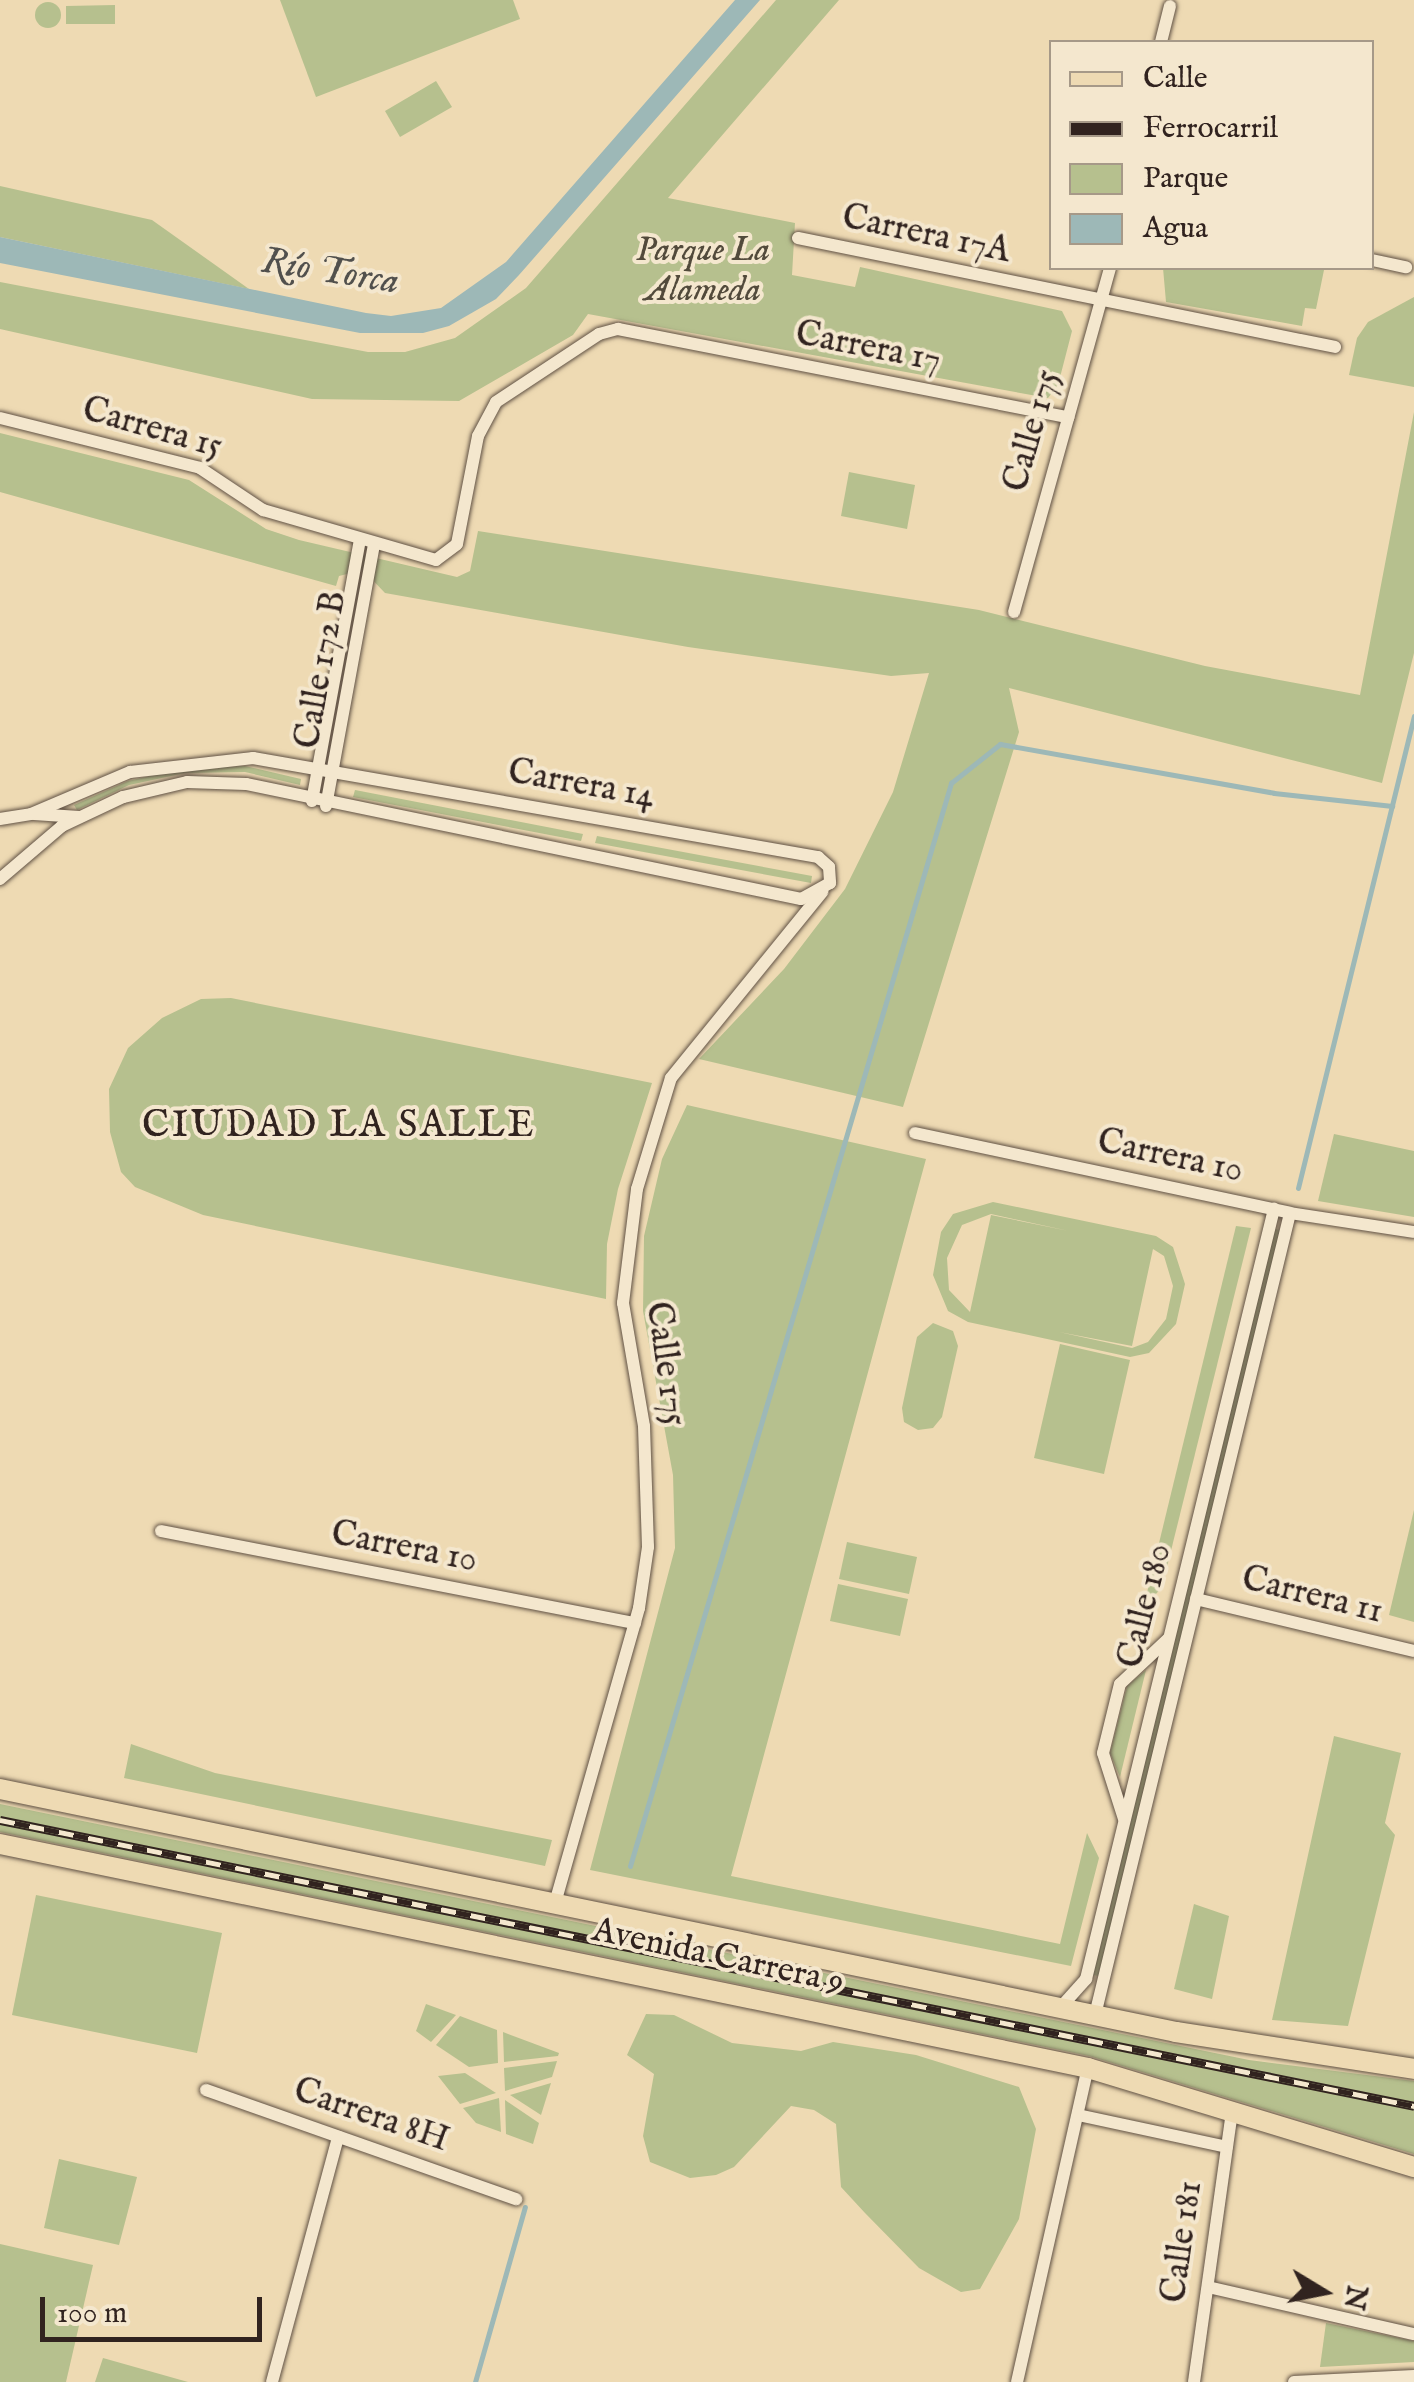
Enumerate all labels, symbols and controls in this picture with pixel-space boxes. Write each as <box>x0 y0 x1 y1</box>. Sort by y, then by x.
legend <box>1049 40 1374 270</box>
text: Calle <box>1143 60 1207 98</box>
text: Ferrocarril <box>1143 110 1278 148</box>
text: Parque <box>1143 160 1228 198</box>
street label: Carrera 17A <box>838 197 1014 273</box>
text: Agua <box>1143 210 1208 248</box>
park label: Parque La Alameda <box>636 230 770 312</box>
water label: Río Torca <box>258 240 402 306</box>
street label: Carrera 17 <box>792 313 944 383</box>
street label: Calle 175 <box>996 365 1070 497</box>
street label: Carrera 15 <box>77 389 227 469</box>
street label: Calle 172 B <box>287 588 357 752</box>
street label: Carrera 14 <box>505 751 657 819</box>
district label: CIUDAD LA SALLE <box>142 1104 536 1150</box>
street label: Carrera 10 <box>1093 1121 1247 1193</box>
street label: Calle 175 <box>636 1299 694 1429</box>
street label: Carrera 10 <box>328 1513 480 1583</box>
street label: Calle 180 <box>1110 1539 1182 1673</box>
street label: Carrera 11 <box>1237 1558 1387 1634</box>
street label: Avenida Carrera 9 <box>588 1910 848 2004</box>
street label: Carrera 8H <box>288 2070 454 2162</box>
street label: Calle 181 <box>1154 2178 1212 2306</box>
north arrow <box>1274 2242 1374 2342</box>
scale bar <box>45 2277 268 2339</box>
text: N <box>1335 2282 1373 2312</box>
text: 100 m <box>57 2295 127 2333</box>

